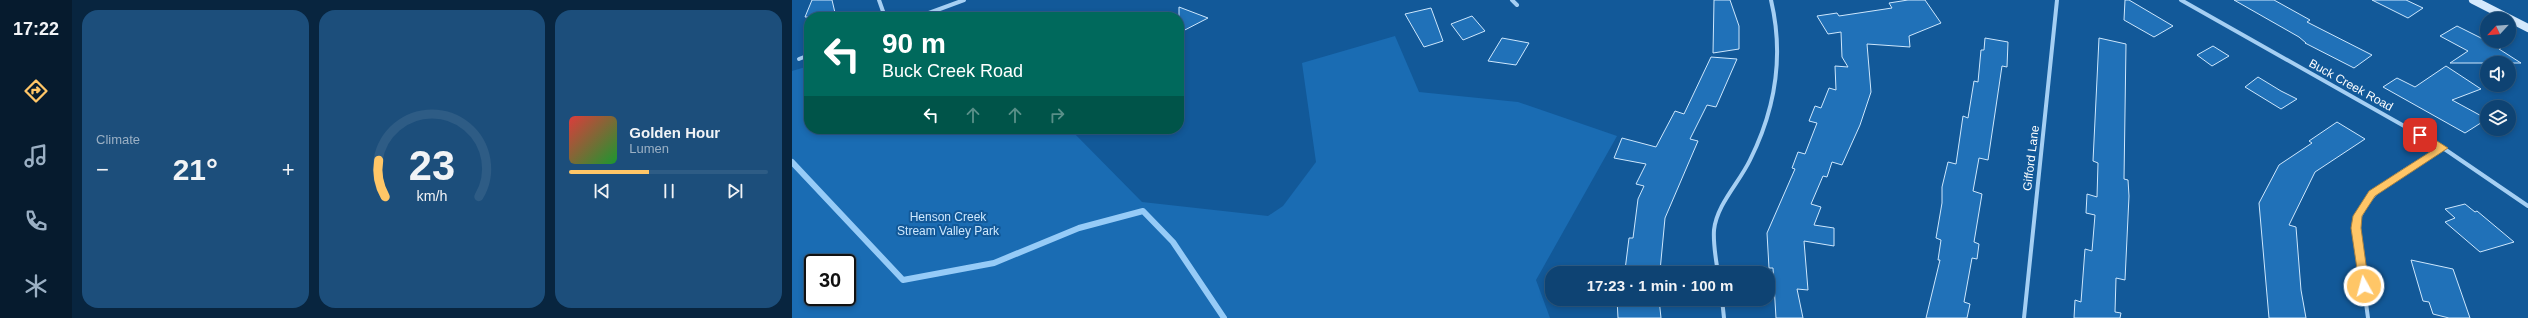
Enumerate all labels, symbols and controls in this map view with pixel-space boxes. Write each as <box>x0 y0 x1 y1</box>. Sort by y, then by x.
north arrow <box>2480 12 2516 48</box>
map controls <box>2480 12 2516 136</box>
text: 17:22 <box>13 19 59 39</box>
icon: left <box>816 28 868 80</box>
text: 90 m <box>882 28 946 59</box>
street label: Buck Creek Road <box>2306 56 2396 114</box>
button: sound <box>2480 56 2516 92</box>
text: Buck Creek Road <box>882 61 1023 81</box>
icon: directions <box>22 77 50 105</box>
button: layers <box>2480 100 2516 136</box>
icon: left <box>920 104 942 126</box>
icon: ahead <box>962 104 984 126</box>
icon: ahead <box>1004 104 1026 126</box>
icon: right <box>1046 104 1068 126</box>
pin <box>2403 118 2437 152</box>
text: Golden Hour <box>629 124 720 141</box>
street label: Gifford Lane <box>2020 124 2042 192</box>
icon: arrive <box>2409 124 2431 146</box>
text: Climate <box>96 132 140 147</box>
text: Lumen <box>629 141 669 156</box>
icon: music <box>22 142 50 170</box>
text: 23 <box>409 142 455 189</box>
text: 21° <box>173 153 218 186</box>
text: − <box>96 157 109 182</box>
text: + <box>282 157 295 182</box>
icon: previous <box>591 180 613 202</box>
icon: pause <box>658 180 680 202</box>
icon: next <box>724 180 746 202</box>
text: km/h <box>417 188 448 204</box>
icon: phone <box>22 207 50 235</box>
park label: Henson Creek Stream Valley Park <box>897 210 1000 238</box>
speed limit sign: 30 <box>804 254 856 306</box>
position arrow <box>2343 265 2385 307</box>
icon: climate <box>22 272 50 300</box>
text: 17:23 · 1 min · 100 m <box>1587 277 1733 294</box>

